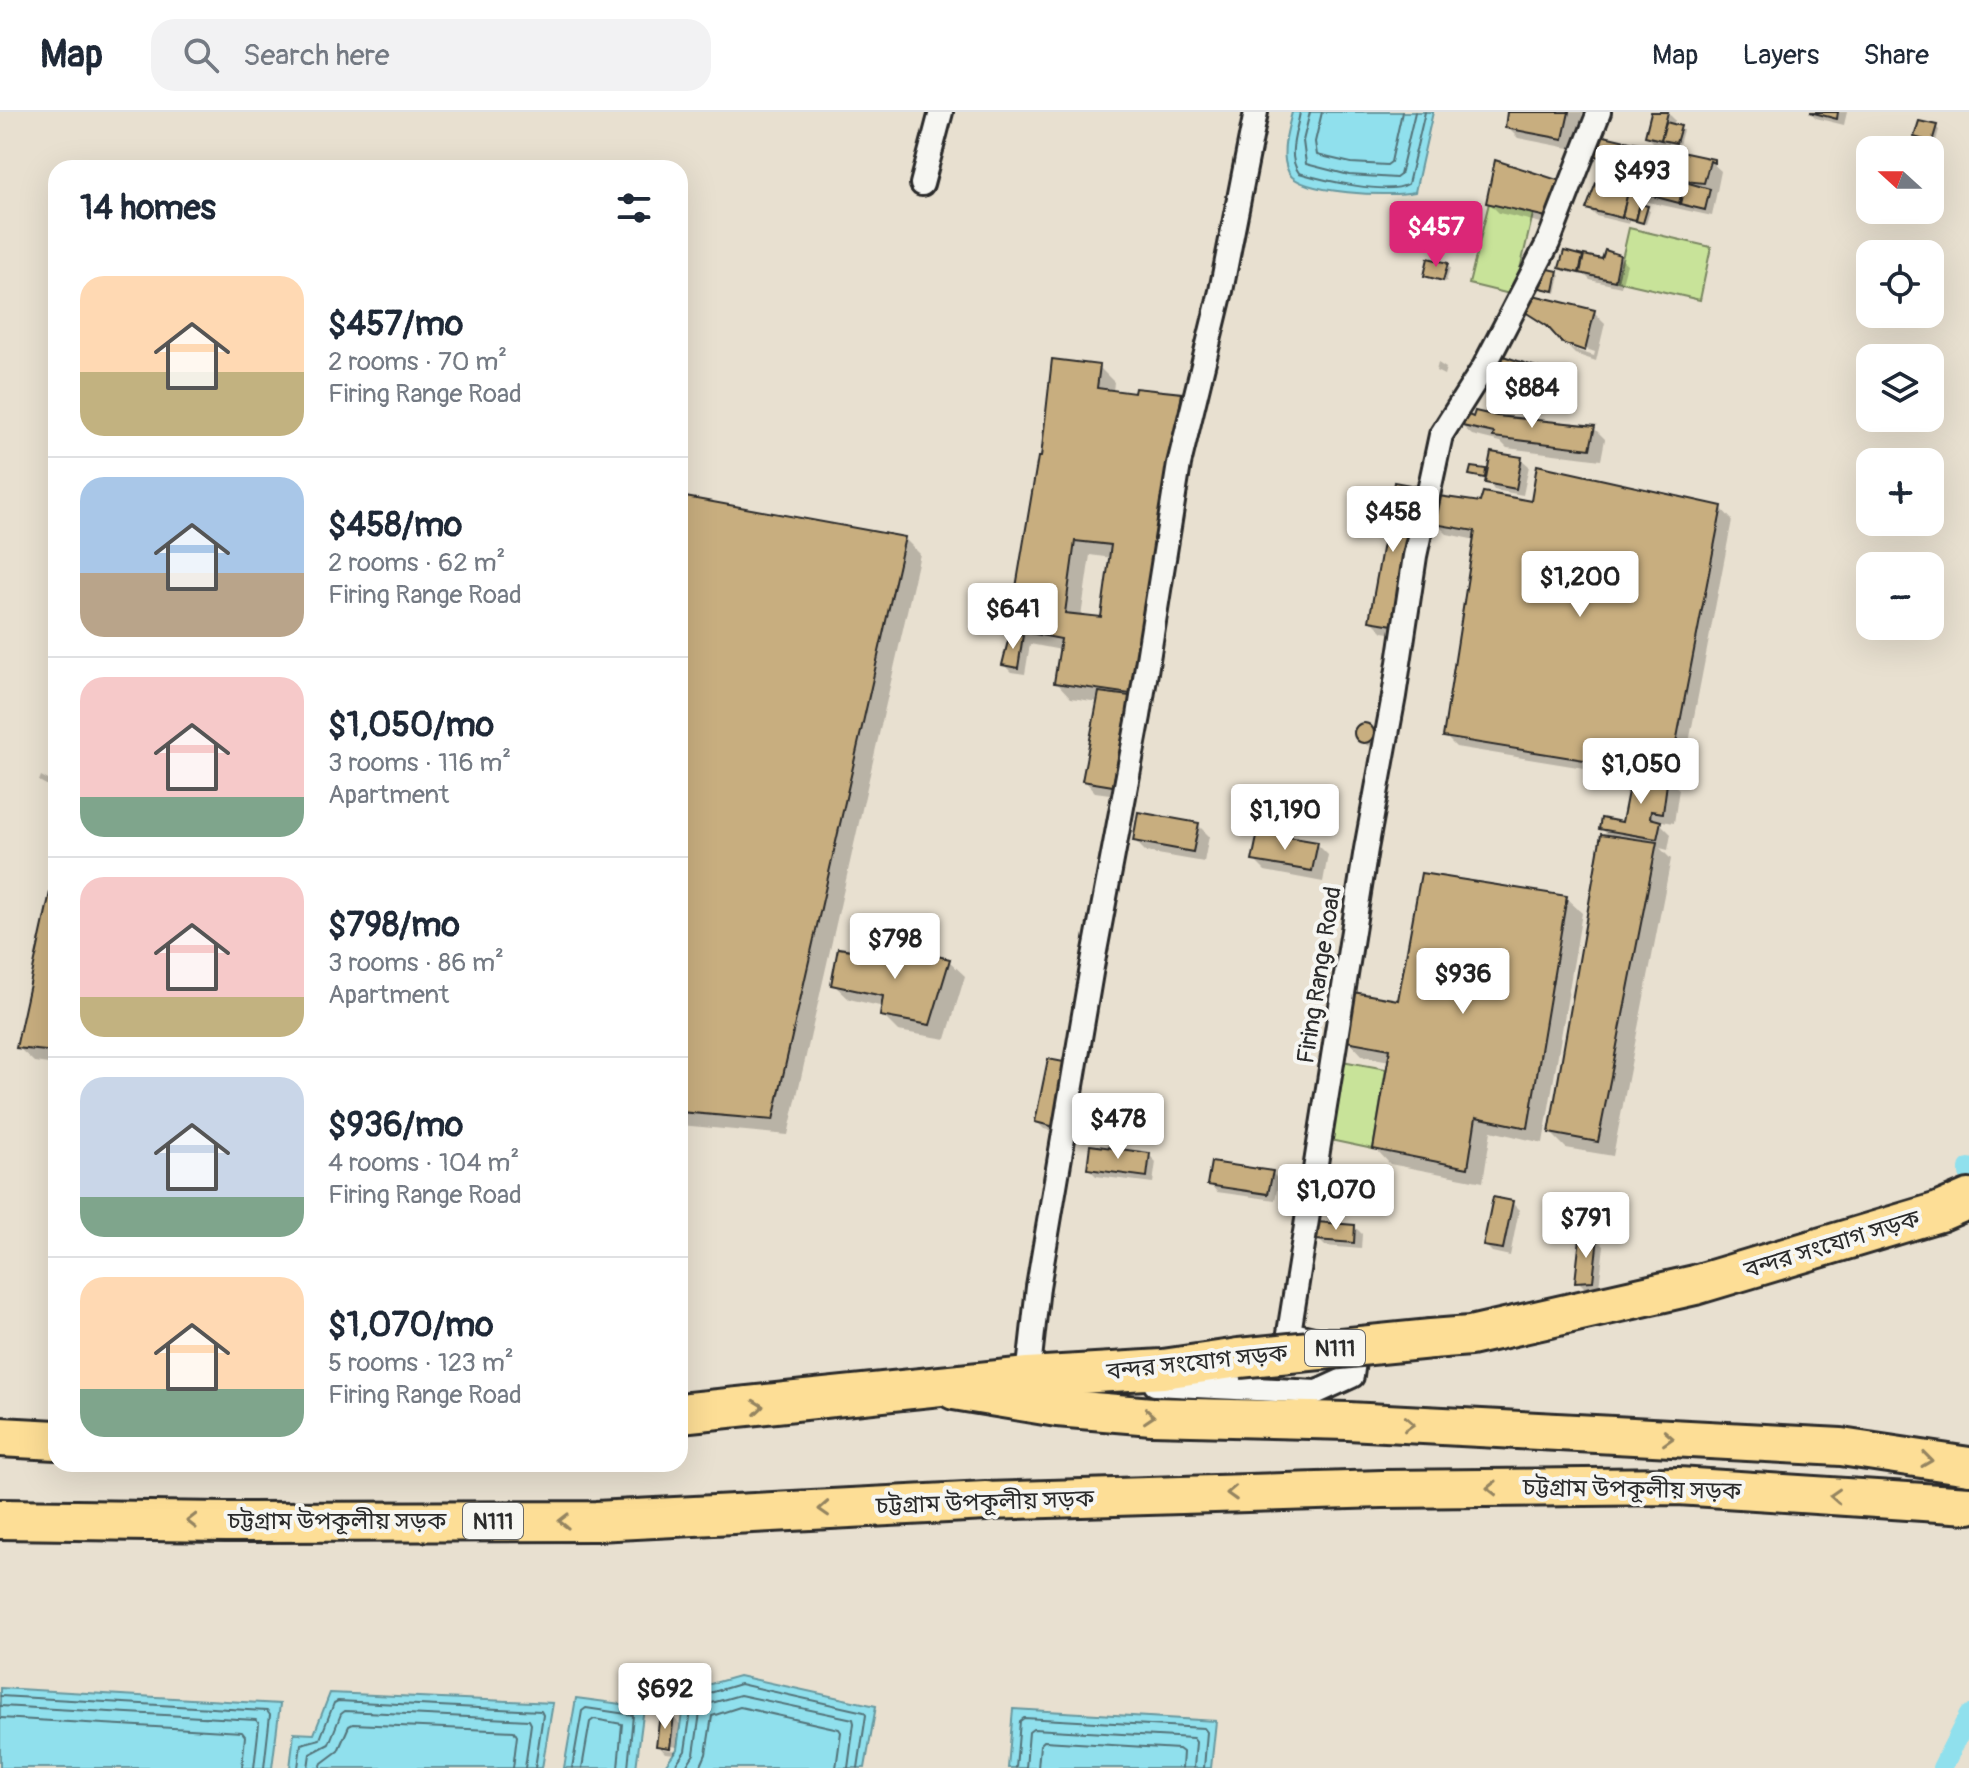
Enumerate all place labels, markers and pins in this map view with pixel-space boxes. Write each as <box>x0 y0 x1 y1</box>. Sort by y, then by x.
pin: $493 <box>1595 145 1689 213</box>
pin: $457 <box>1389 201 1483 269</box>
pin: $884 <box>1485 362 1579 430</box>
pin: $458 <box>1346 486 1440 554</box>
pin: $1,200 <box>1515 551 1645 619</box>
pin: $641 <box>966 583 1060 651</box>
pin: $1,050 <box>1576 738 1706 806</box>
pin: $1,190 <box>1220 784 1350 852</box>
pin: $798 <box>848 913 942 981</box>
pin: $936 <box>1416 948 1510 1016</box>
pin: $478 <box>1071 1093 1165 1161</box>
pin: $1,070 <box>1271 1164 1401 1232</box>
pin: $791 <box>1539 1192 1633 1260</box>
pin: $692 <box>618 1663 712 1731</box>

